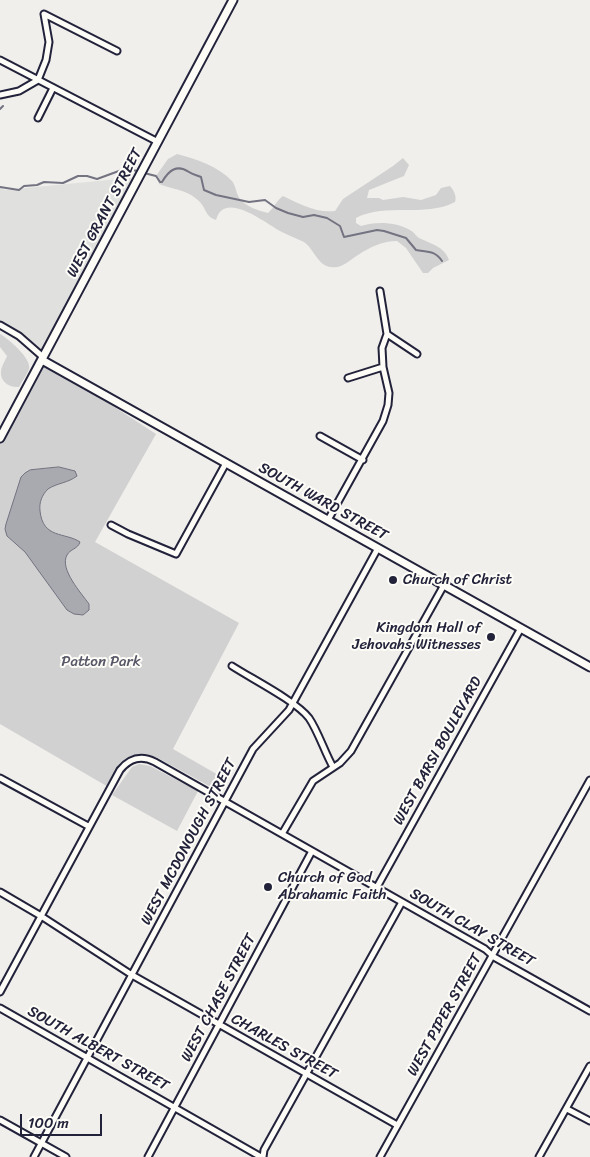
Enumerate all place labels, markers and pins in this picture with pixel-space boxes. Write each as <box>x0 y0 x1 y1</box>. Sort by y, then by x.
place label: Church of Christ <box>403 571 512 589</box>
marker: Church of Christ <box>387 574 399 586</box>
place label: Kingdom Hall of Jehovahs Witnesses <box>352 619 481 654</box>
marker: Kingdom Hall of Jehovahs Witnesses <box>485 631 497 643</box>
place label: Church of God Abrahamic Faith <box>278 869 386 904</box>
marker: Church of God Abrahamic Faith <box>262 881 274 893</box>

